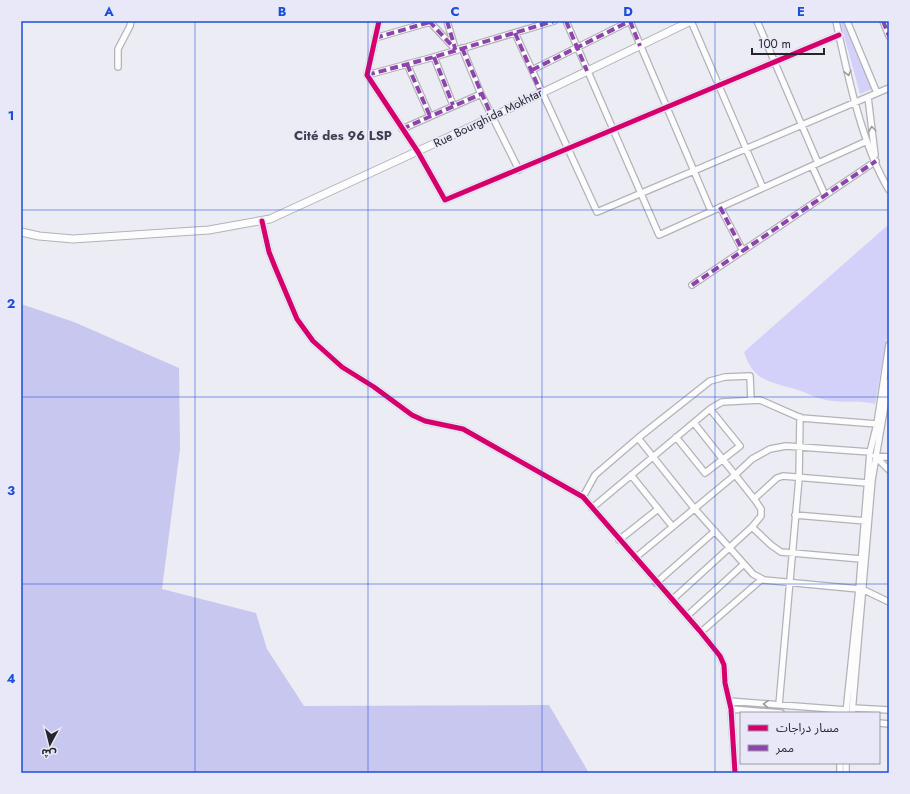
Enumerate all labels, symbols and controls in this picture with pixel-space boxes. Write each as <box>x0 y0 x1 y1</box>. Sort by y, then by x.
text: A <box>103 2 114 21</box>
text: B <box>278 2 287 21</box>
text: C <box>450 2 460 21</box>
text: D <box>623 2 633 21</box>
text: E <box>797 2 805 21</box>
scale bar <box>752 30 824 56</box>
text: 100 m <box>758 35 791 53</box>
one-way arrow <box>844 69 852 76</box>
street label: Rue Bourghida Mokhtar <box>430 83 546 152</box>
text: 1 <box>8 106 14 125</box>
district label: Cité des 96 LSP <box>294 126 392 145</box>
one-way arrow <box>868 126 877 132</box>
text: 2 <box>7 294 15 313</box>
text: 3 <box>7 481 15 500</box>
text: 4 <box>6 669 16 688</box>
one-way arrow <box>762 699 769 708</box>
legend <box>740 712 880 764</box>
text: مسار دراجات <box>776 719 839 737</box>
north arrow <box>30 724 70 764</box>
text: ممر <box>775 739 794 757</box>
text: ش <box>40 745 57 763</box>

